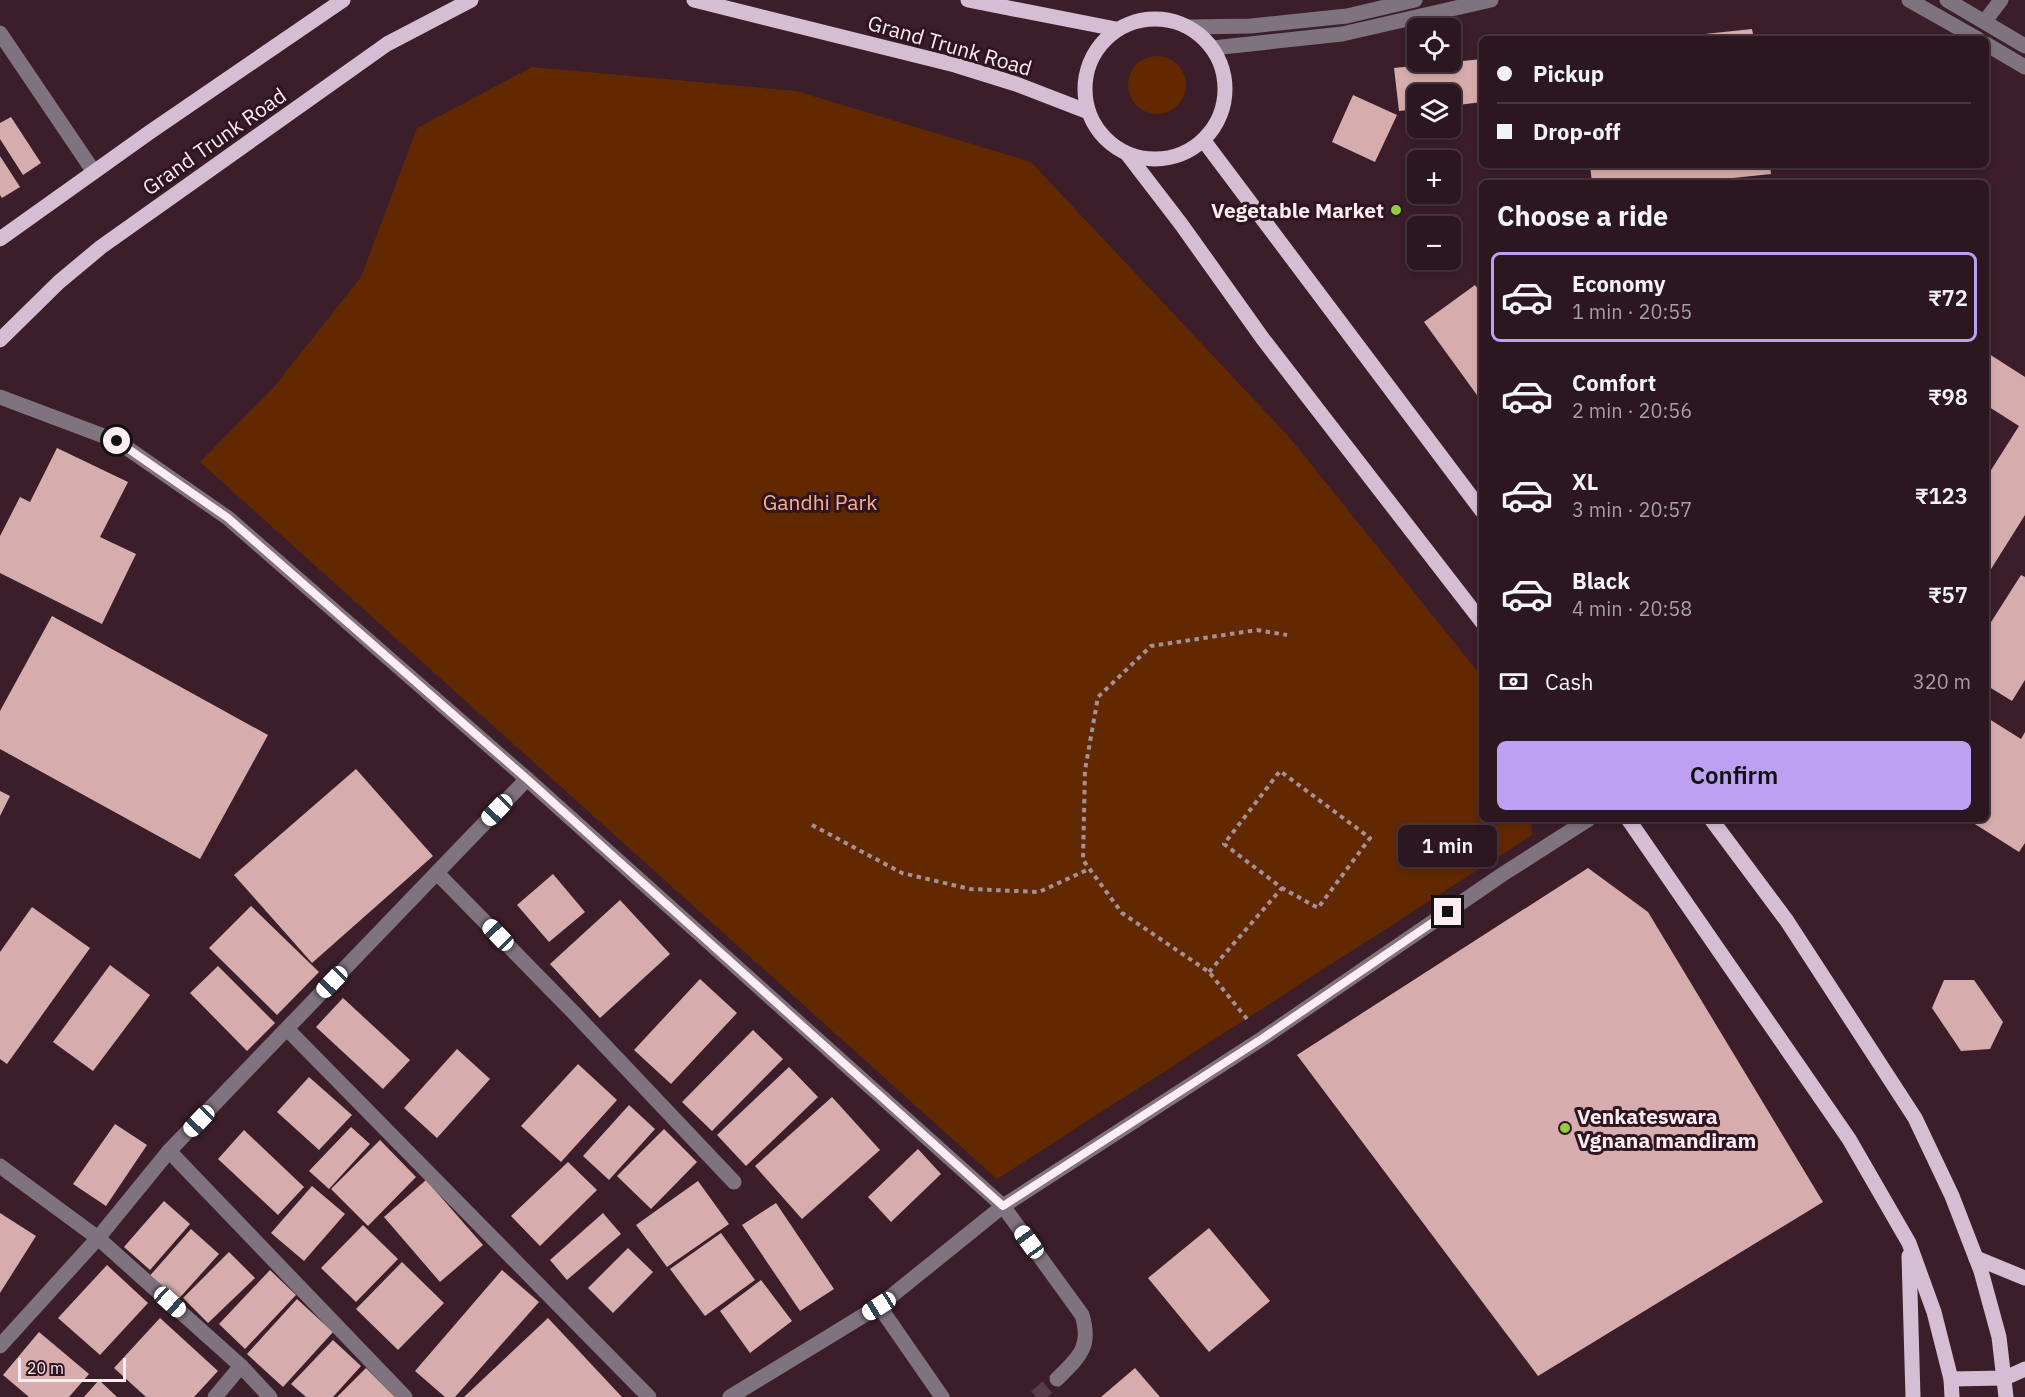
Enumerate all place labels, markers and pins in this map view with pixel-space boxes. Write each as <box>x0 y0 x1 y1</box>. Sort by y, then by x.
place label: Vegetable Market <box>1211 196 1384 224</box>
marker: Vegetable Market <box>1389 203 1403 217</box>
place label: Venkateswara Vgnana mandiram <box>1577 1102 1756 1154</box>
marker: Venkateswara Vgnana mandiram <box>1558 1121 1572 1135</box>

